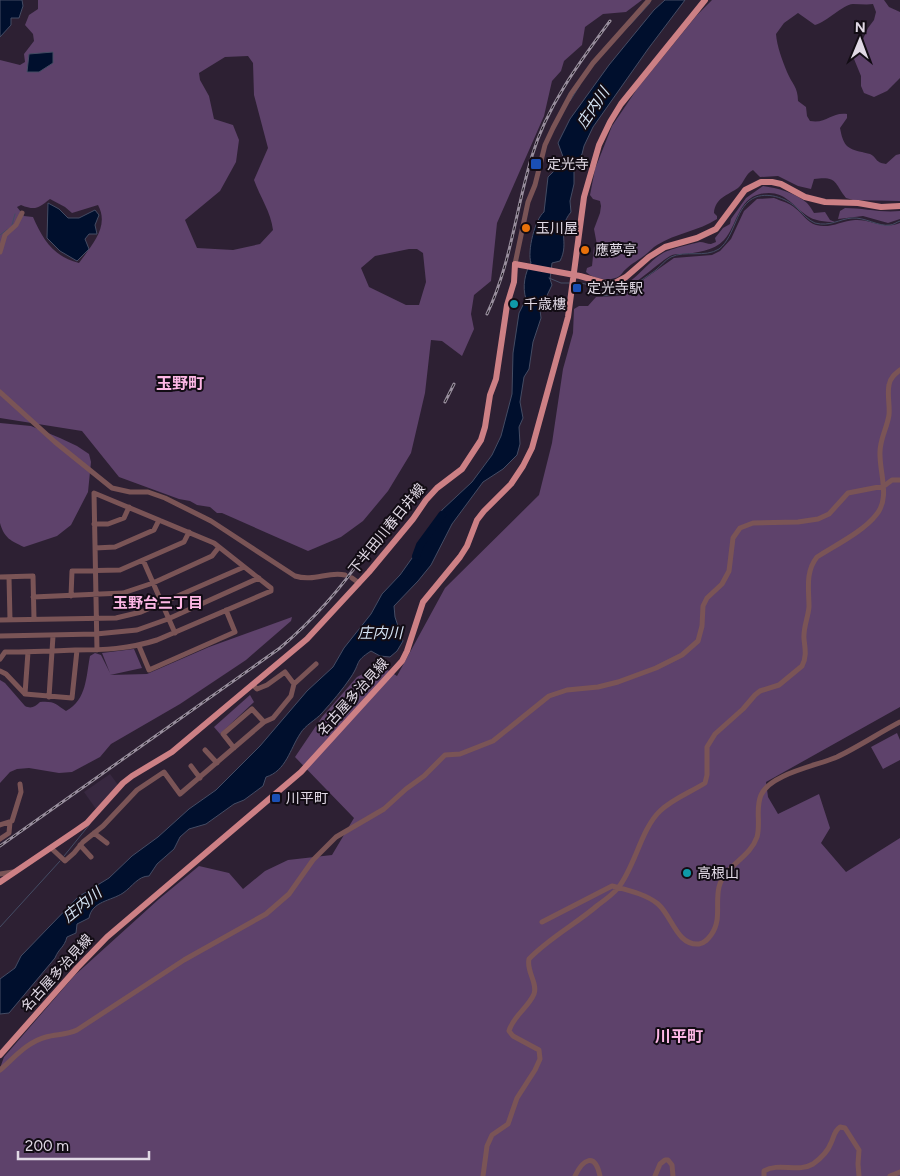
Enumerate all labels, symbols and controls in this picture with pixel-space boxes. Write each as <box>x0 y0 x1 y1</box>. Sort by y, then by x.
north arrow <box>835 15 885 65</box>
text: N <box>855 19 866 36</box>
water label: 庄内川 <box>573 83 614 132</box>
place label: 定光寺 <box>547 156 589 173</box>
marker: 定光寺 <box>529 157 543 171</box>
place label: 玉川屋 <box>536 220 578 237</box>
marker: 玉川屋 <box>520 222 532 234</box>
place label: 應夢亭 <box>595 242 637 259</box>
marker: 應夢亭 <box>579 244 591 256</box>
place label: 定光寺駅 <box>587 280 643 297</box>
marker: 定光寺駅 <box>571 282 583 294</box>
place label: 千歳樓 <box>524 296 566 313</box>
marker: 千歳樓 <box>508 298 520 310</box>
district label: 玉野町 <box>156 374 204 393</box>
street label: 下半田川春日井線 <box>345 480 429 578</box>
district label: 玉野台三丁目 <box>113 594 203 612</box>
water label: 庄内川 <box>357 624 404 642</box>
street label: 名古屋多治見線 <box>314 655 392 739</box>
place label: 川平町 <box>286 790 328 807</box>
marker: 川平町 <box>270 792 282 804</box>
place label: 高根山 <box>697 865 739 882</box>
marker: 高根山 <box>681 867 693 879</box>
water label: 庄内川 <box>59 883 107 926</box>
street label: 名古屋多治見線 <box>18 931 96 1015</box>
district label: 川平町 <box>655 1027 703 1046</box>
scale bar <box>18 1128 149 1160</box>
text: 200 m <box>25 1137 69 1155</box>

